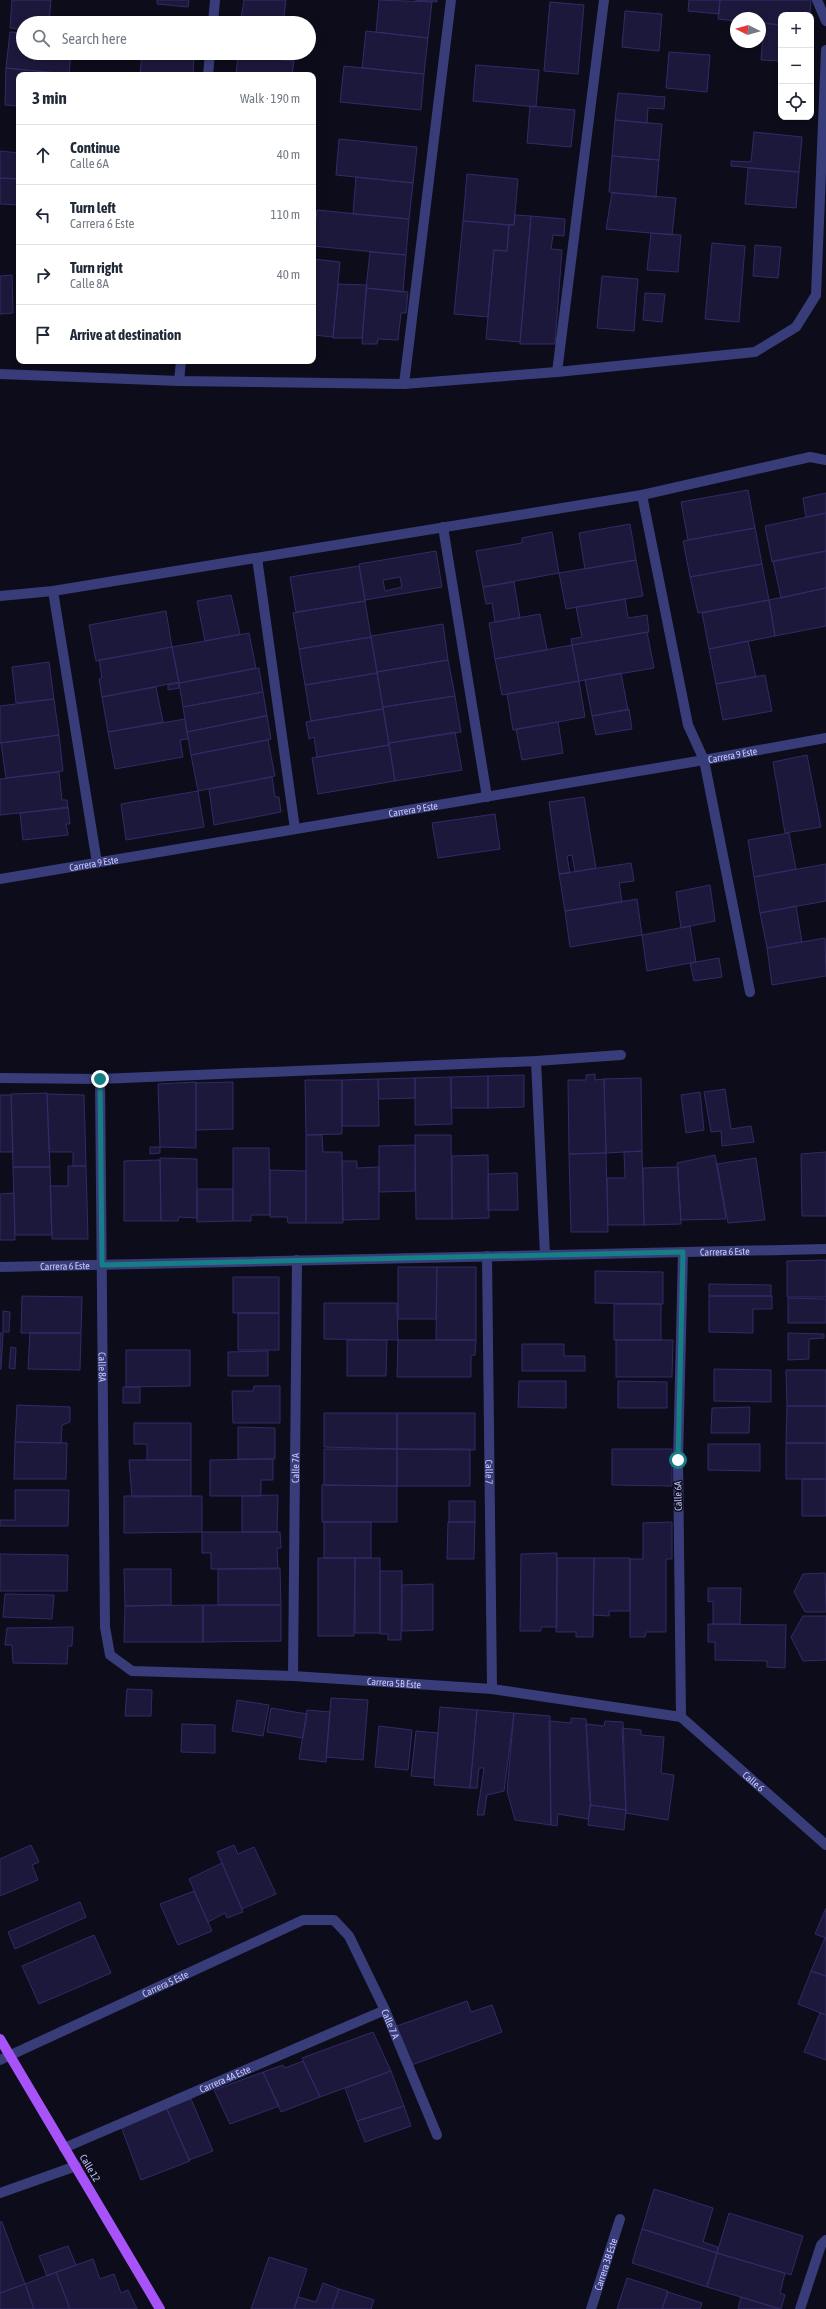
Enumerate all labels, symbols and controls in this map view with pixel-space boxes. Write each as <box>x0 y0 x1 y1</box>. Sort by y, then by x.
north arrow <box>730 12 766 48</box>
map controls <box>778 12 814 120</box>
button: + <box>778 12 814 48</box>
search box <box>16 16 316 60</box>
icon: search <box>30 27 52 49</box>
text: Search here <box>62 30 127 47</box>
button: − <box>778 48 814 84</box>
button: locate <box>778 84 814 120</box>
text: 3 min <box>32 88 67 108</box>
text: Walk · 190 m <box>240 91 300 106</box>
text: Continue <box>70 139 120 156</box>
icon: ahead <box>32 144 54 166</box>
text: 40 m <box>277 147 300 162</box>
text: Calle 6A <box>70 156 109 171</box>
text: Turn left <box>70 199 116 216</box>
icon: left <box>32 204 54 226</box>
text: 110 m <box>271 207 300 222</box>
text: Carrera 6 Este <box>70 216 134 231</box>
text: Turn right <box>70 259 123 276</box>
icon: right <box>32 264 54 286</box>
text: 40 m <box>277 267 300 282</box>
text: Calle 8A <box>70 276 109 291</box>
icon: arrive <box>32 324 54 346</box>
text: Arrive at destination <box>70 326 181 343</box>
street label: Carrera 9 Este <box>707 745 758 765</box>
street label: Carrera 9 Este <box>388 800 439 819</box>
street label: Carrera 9 Este <box>68 854 119 873</box>
route end <box>91 1070 109 1088</box>
street label: Carrera 6 Este <box>700 1245 750 1257</box>
street label: Carrera 6 Este <box>40 1260 90 1272</box>
street label: Calle 8A <box>97 1352 108 1382</box>
route start <box>669 1451 687 1469</box>
street label: Calle 7A <box>289 1453 301 1483</box>
street label: Calle 7 <box>484 1459 495 1485</box>
street label: Calle 6A <box>672 1481 684 1511</box>
street label: Carrera 5B Este <box>367 1675 422 1690</box>
street label: Calle 6 <box>741 1769 767 1794</box>
street label: Carrera 5 Este <box>140 1968 190 1999</box>
street label: Calle 7 A <box>380 2007 402 2040</box>
street label: Carrera 4A Este <box>198 2063 252 2095</box>
street label: Calle 12 <box>78 2152 103 2184</box>
street label: Carrera 3B Este <box>592 2236 619 2292</box>

